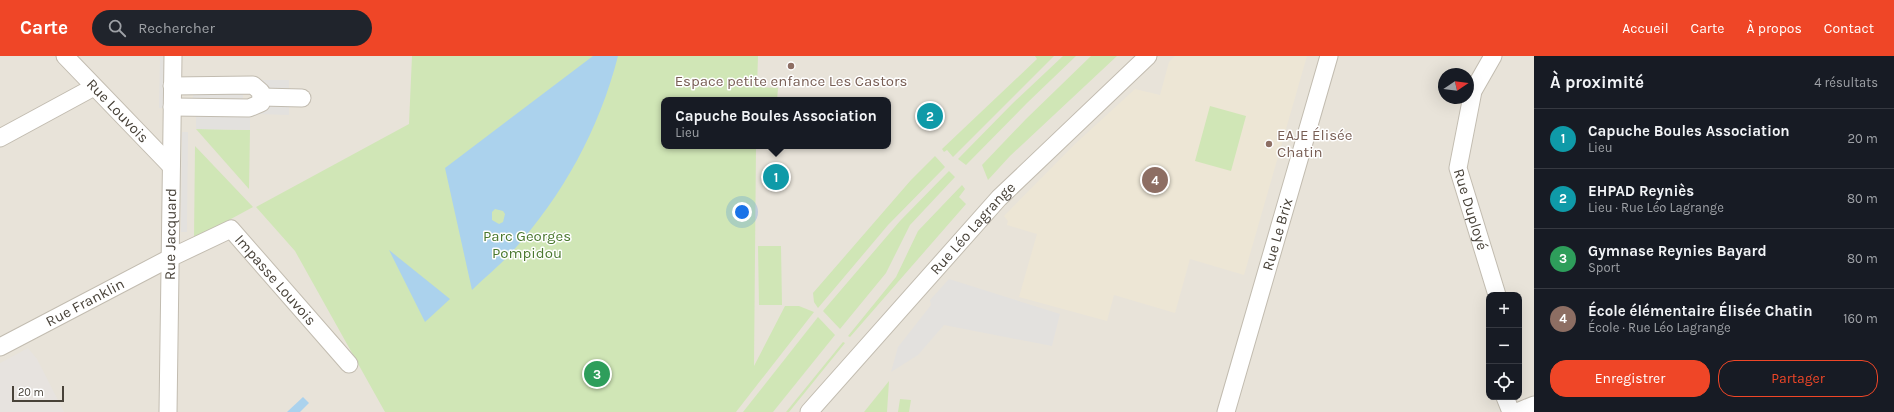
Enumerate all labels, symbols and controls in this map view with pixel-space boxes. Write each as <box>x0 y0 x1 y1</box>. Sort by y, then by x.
search box <box>92 10 372 46</box>
text: Carte <box>20 17 68 39</box>
icon: search <box>106 17 128 39</box>
text: Rechercher <box>138 19 215 37</box>
text: Accueil <box>1622 20 1669 37</box>
text: Carte <box>1691 20 1724 37</box>
text: À propos <box>1746 20 1802 37</box>
text: Contact <box>1824 20 1874 37</box>
marker: Espace petite enfance Les Castors <box>786 61 796 71</box>
north arrow <box>1438 68 1474 104</box>
place label: Espace petite enfance Les Castors <box>675 72 907 90</box>
text: À proximité <box>1550 72 1644 92</box>
street label: Rue Louvois <box>83 75 153 146</box>
text: 4 résultats <box>1814 75 1878 90</box>
popup <box>661 97 891 149</box>
pin: 2 <box>917 101 943 131</box>
text: Capuche Boules Association <box>675 107 877 125</box>
text: Capuche Boules Association <box>1588 122 1790 140</box>
text: Lieu <box>675 125 700 140</box>
place label: EAJE Élisée Chatin <box>1277 126 1352 161</box>
text: 1 <box>1561 131 1565 146</box>
text: 20 m <box>1848 131 1878 146</box>
marker: EAJE Élisée Chatin <box>1264 139 1274 149</box>
text: Lieu <box>1588 140 1613 155</box>
pin: 1 <box>763 162 789 192</box>
pin: 4 <box>1142 165 1168 195</box>
street label: Rue Duployé <box>1450 166 1492 252</box>
street label: Rue Léo Lagrange <box>926 178 1019 278</box>
text: EHPAD Reyniès <box>1588 182 1694 200</box>
street label: Rue Jacquard <box>161 188 180 280</box>
text: 2 <box>1559 191 1567 206</box>
text: 80 m <box>1847 191 1878 206</box>
street label: Rue Le Brix <box>1258 196 1297 273</box>
text: Lieu · Rue Léo Lagrange <box>1588 200 1724 215</box>
your location <box>732 202 752 222</box>
park label: Parc Georges Pompidou <box>483 227 571 262</box>
street label: Impasse Louvois <box>231 231 320 329</box>
text: Gymnase Reynies Bayard <box>1588 242 1767 260</box>
text: 3 <box>1559 251 1567 266</box>
text: 80 m <box>1847 251 1878 266</box>
text: Sport <box>1588 260 1620 275</box>
street label: Rue Franklin <box>43 274 127 330</box>
map controls <box>1486 292 1522 400</box>
button: + <box>1486 292 1522 328</box>
text: École élémentaire Élisée Chatin <box>1588 302 1812 320</box>
text: 4 <box>1559 311 1567 326</box>
text: 160 m <box>1843 311 1878 326</box>
text: École · Rue Léo Lagrange <box>1588 320 1731 335</box>
button: − <box>1486 328 1522 364</box>
pin: 3 <box>584 359 610 389</box>
button: Enregistrer <box>1550 360 1710 397</box>
button: Partager <box>1718 360 1878 397</box>
button: locate <box>1486 364 1522 400</box>
scale bar <box>12 384 64 403</box>
text: 20 m <box>18 386 44 399</box>

